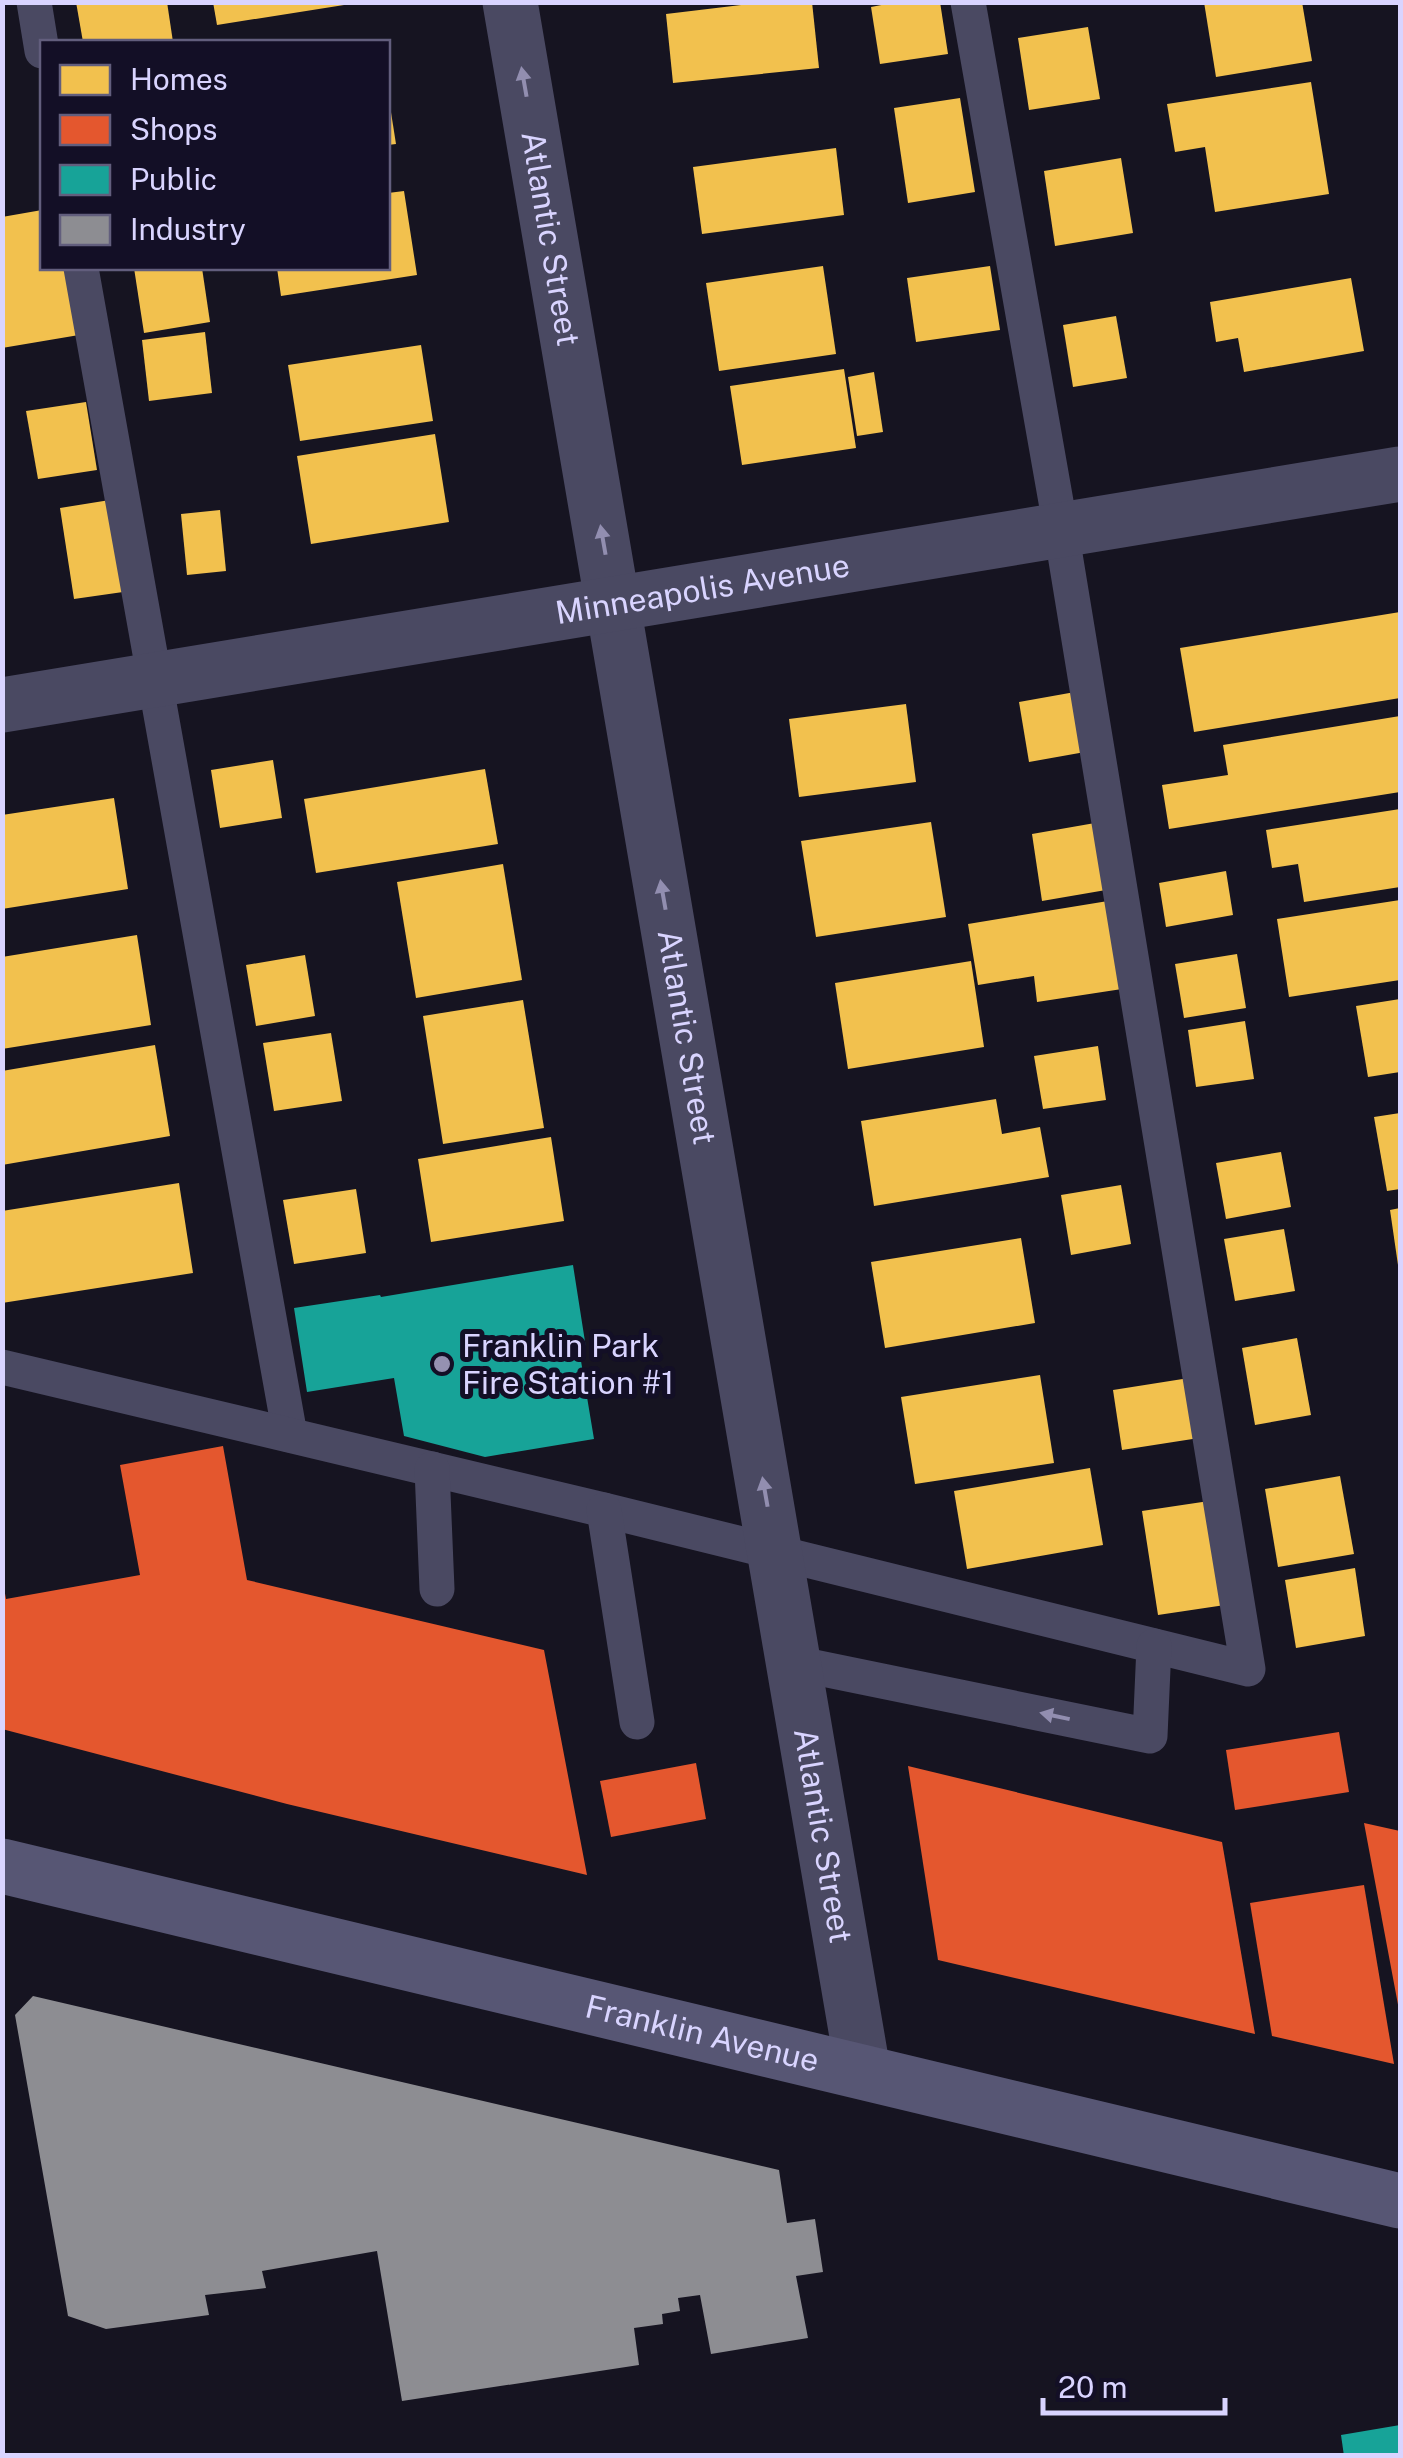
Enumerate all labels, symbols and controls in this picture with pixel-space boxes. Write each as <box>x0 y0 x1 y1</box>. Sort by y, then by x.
legend <box>40 40 390 270</box>
text: Homes <box>130 61 228 97</box>
one-way arrow <box>515 66 531 97</box>
text: Shops <box>130 111 217 147</box>
street label: Atlantic Street <box>514 128 587 349</box>
text: Public <box>130 161 217 197</box>
text: Industry <box>130 211 246 247</box>
one-way arrow <box>595 524 610 556</box>
street label: Minneapolis Avenue <box>553 546 852 631</box>
one-way arrow <box>655 879 670 910</box>
street label: Atlantic Street <box>651 927 724 1147</box>
place label: Franklin Park Fire Station #1 <box>462 1327 674 1401</box>
marker: Franklin Park Fire Station #1 <box>431 1353 453 1375</box>
one-way arrow <box>757 1475 772 1507</box>
one-way arrow <box>1039 1708 1070 1724</box>
street label: Atlantic Street <box>787 1725 860 1946</box>
street label: Franklin Avenue <box>582 1987 823 2079</box>
scale bar <box>1043 2353 1226 2415</box>
text: 20 m <box>1058 2369 1127 2405</box>

